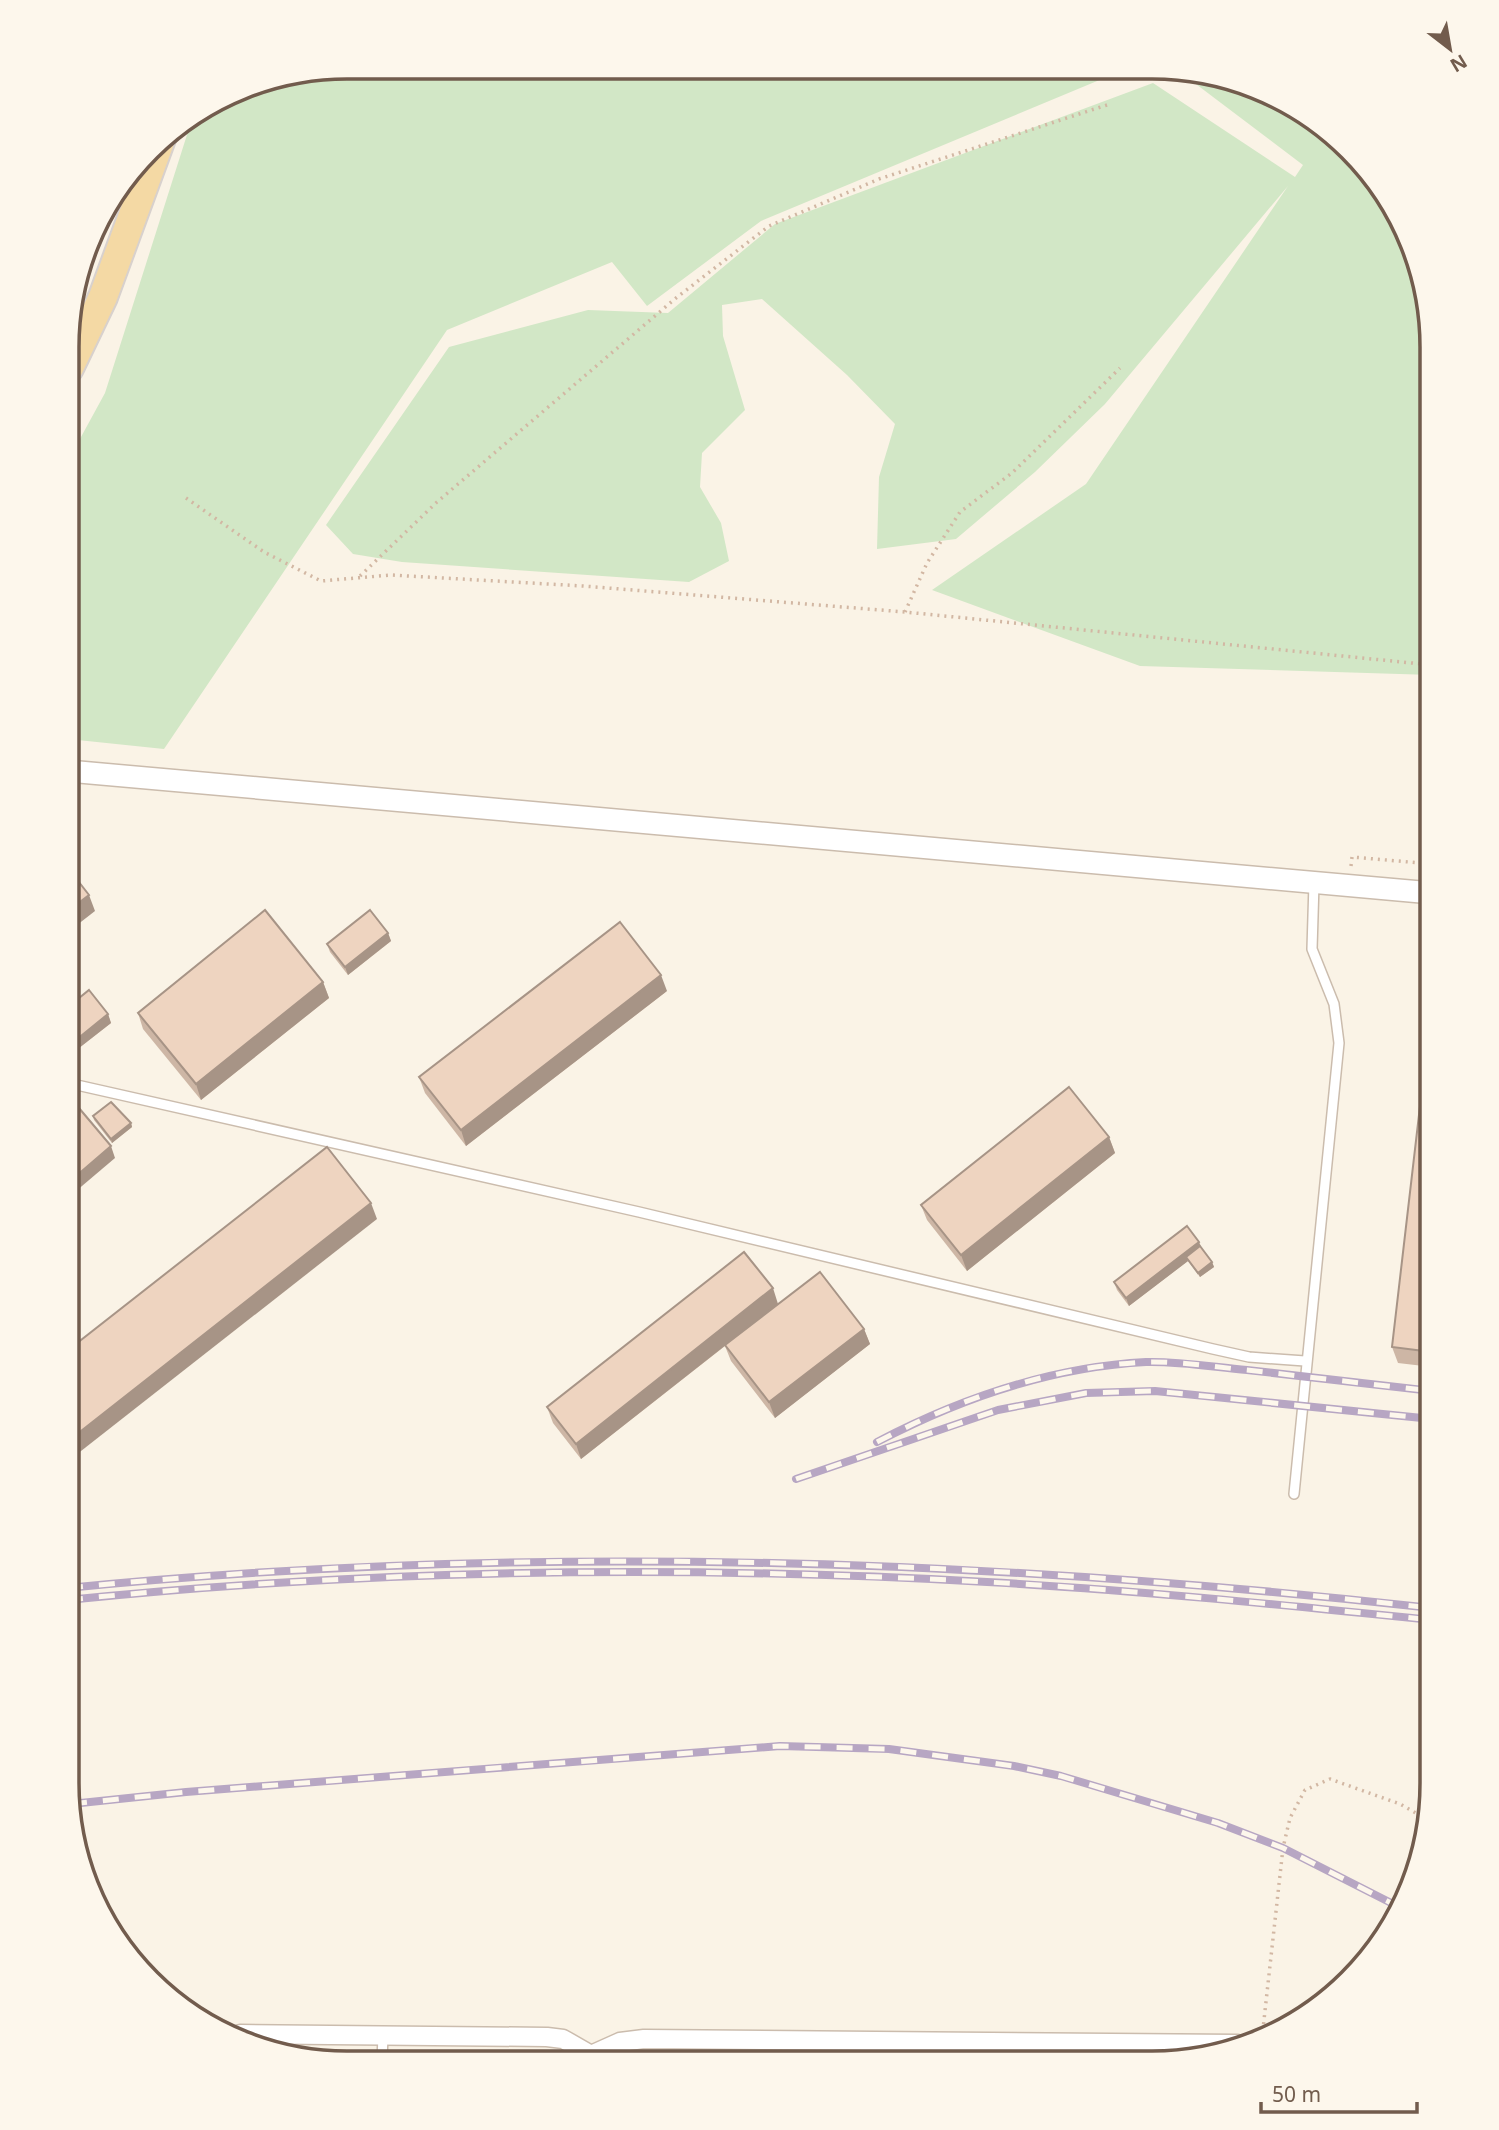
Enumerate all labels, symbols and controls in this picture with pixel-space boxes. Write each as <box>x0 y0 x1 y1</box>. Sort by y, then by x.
north arrow <box>1415 14 1485 84</box>
text: N <box>1445 48 1472 79</box>
scale bar <box>1261 2070 1417 2114</box>
text: 50 m <box>1272 2080 1321 2108</box>

